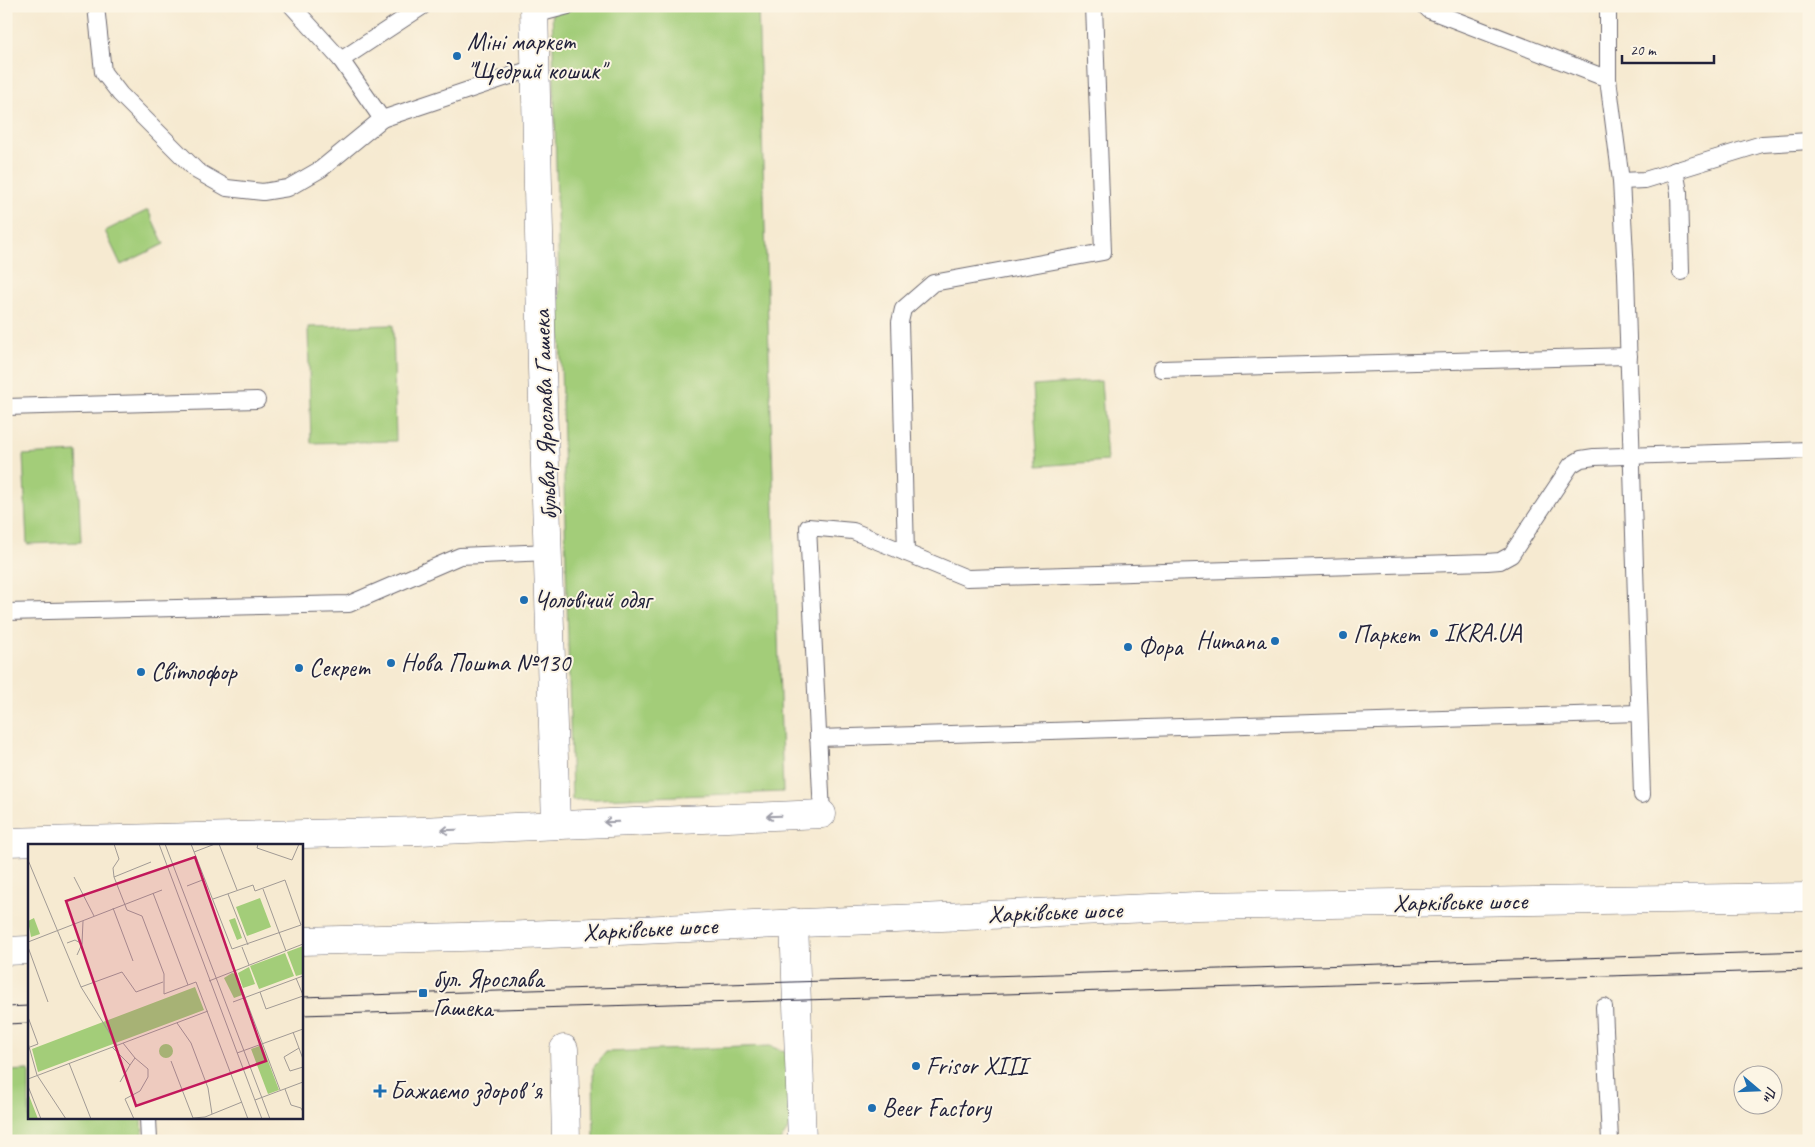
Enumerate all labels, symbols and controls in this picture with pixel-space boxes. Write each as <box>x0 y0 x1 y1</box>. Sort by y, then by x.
place label: Міні маркет "Щедрий кошик" <box>467 26 610 87</box>
scale bar <box>1622 32 1715 64</box>
text: 20 m <box>1630 41 1657 60</box>
marker: Міні маркет "Щедрий кошик" <box>451 50 463 62</box>
street label: бульвар Ярослава Гашека <box>525 307 565 521</box>
place label: Чоловічий одяг <box>534 584 655 616</box>
marker: Чоловічий одяг <box>518 594 530 606</box>
place label: ІКRA.UA <box>1444 617 1522 649</box>
place label: Паркет <box>1353 619 1421 651</box>
place label: Humana <box>1196 625 1268 657</box>
marker: ІКRA.UA <box>1428 627 1440 639</box>
marker: Паркет <box>1337 629 1349 641</box>
place label: Фора <box>1138 631 1185 663</box>
marker: Humana <box>1269 635 1281 647</box>
marker: Фора <box>1122 641 1134 653</box>
place label: Нова Пошта №130 <box>401 647 572 679</box>
place label: Секрет <box>309 652 371 684</box>
place label: Світлофор <box>151 656 238 688</box>
marker: Нова Пошта №130 <box>385 657 397 669</box>
marker: Секрет <box>293 662 305 674</box>
marker: Світлофор <box>135 666 147 678</box>
one-way arrow <box>766 811 782 821</box>
one-way arrow <box>604 818 620 827</box>
one-way arrow <box>441 825 457 834</box>
inset map <box>28 844 302 1120</box>
street label: Харківське шосе <box>1393 885 1529 919</box>
street label: Харківське шосе <box>987 894 1125 930</box>
street label: Харківське шосе <box>582 909 720 948</box>
place label: бул. Ярослава Гашека <box>433 963 546 1024</box>
marker: бул. Ярослава Гашека <box>417 987 429 999</box>
place label: Frisor XIII <box>926 1050 1032 1082</box>
marker: Frisor XIII <box>910 1060 922 1072</box>
north arrow <box>1732 1064 1782 1114</box>
place label: Бажаємо здоровʼя <box>390 1075 543 1107</box>
text: Пн <box>1759 1084 1780 1105</box>
marker: Бажаємо здоровʼя <box>374 1085 386 1097</box>
place label: Beer Factory <box>882 1092 992 1124</box>
marker: Beer Factory <box>866 1102 878 1114</box>

